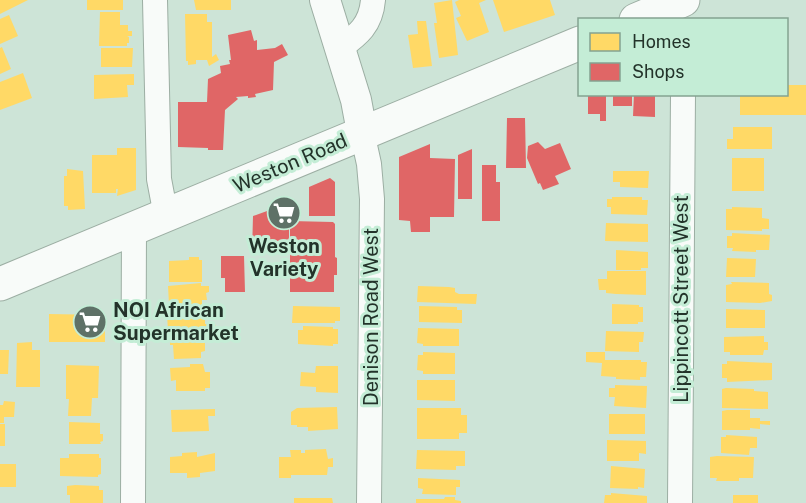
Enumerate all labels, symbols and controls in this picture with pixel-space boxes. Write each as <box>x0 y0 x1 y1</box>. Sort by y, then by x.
legend <box>578 18 788 96</box>
text: Homes <box>632 31 691 52</box>
text: Shops <box>632 61 684 82</box>
street label: Weston Road <box>229 128 351 198</box>
supermarket icon: Weston Variety <box>266 195 302 231</box>
street label: Lippincott Street West <box>669 195 693 403</box>
street label: Denison Road West <box>359 228 383 406</box>
place label: Weston Variety <box>248 234 320 281</box>
place label: NOI African Supermarket <box>113 298 239 345</box>
supermarket icon: NOI African Supermarket <box>72 304 108 340</box>

